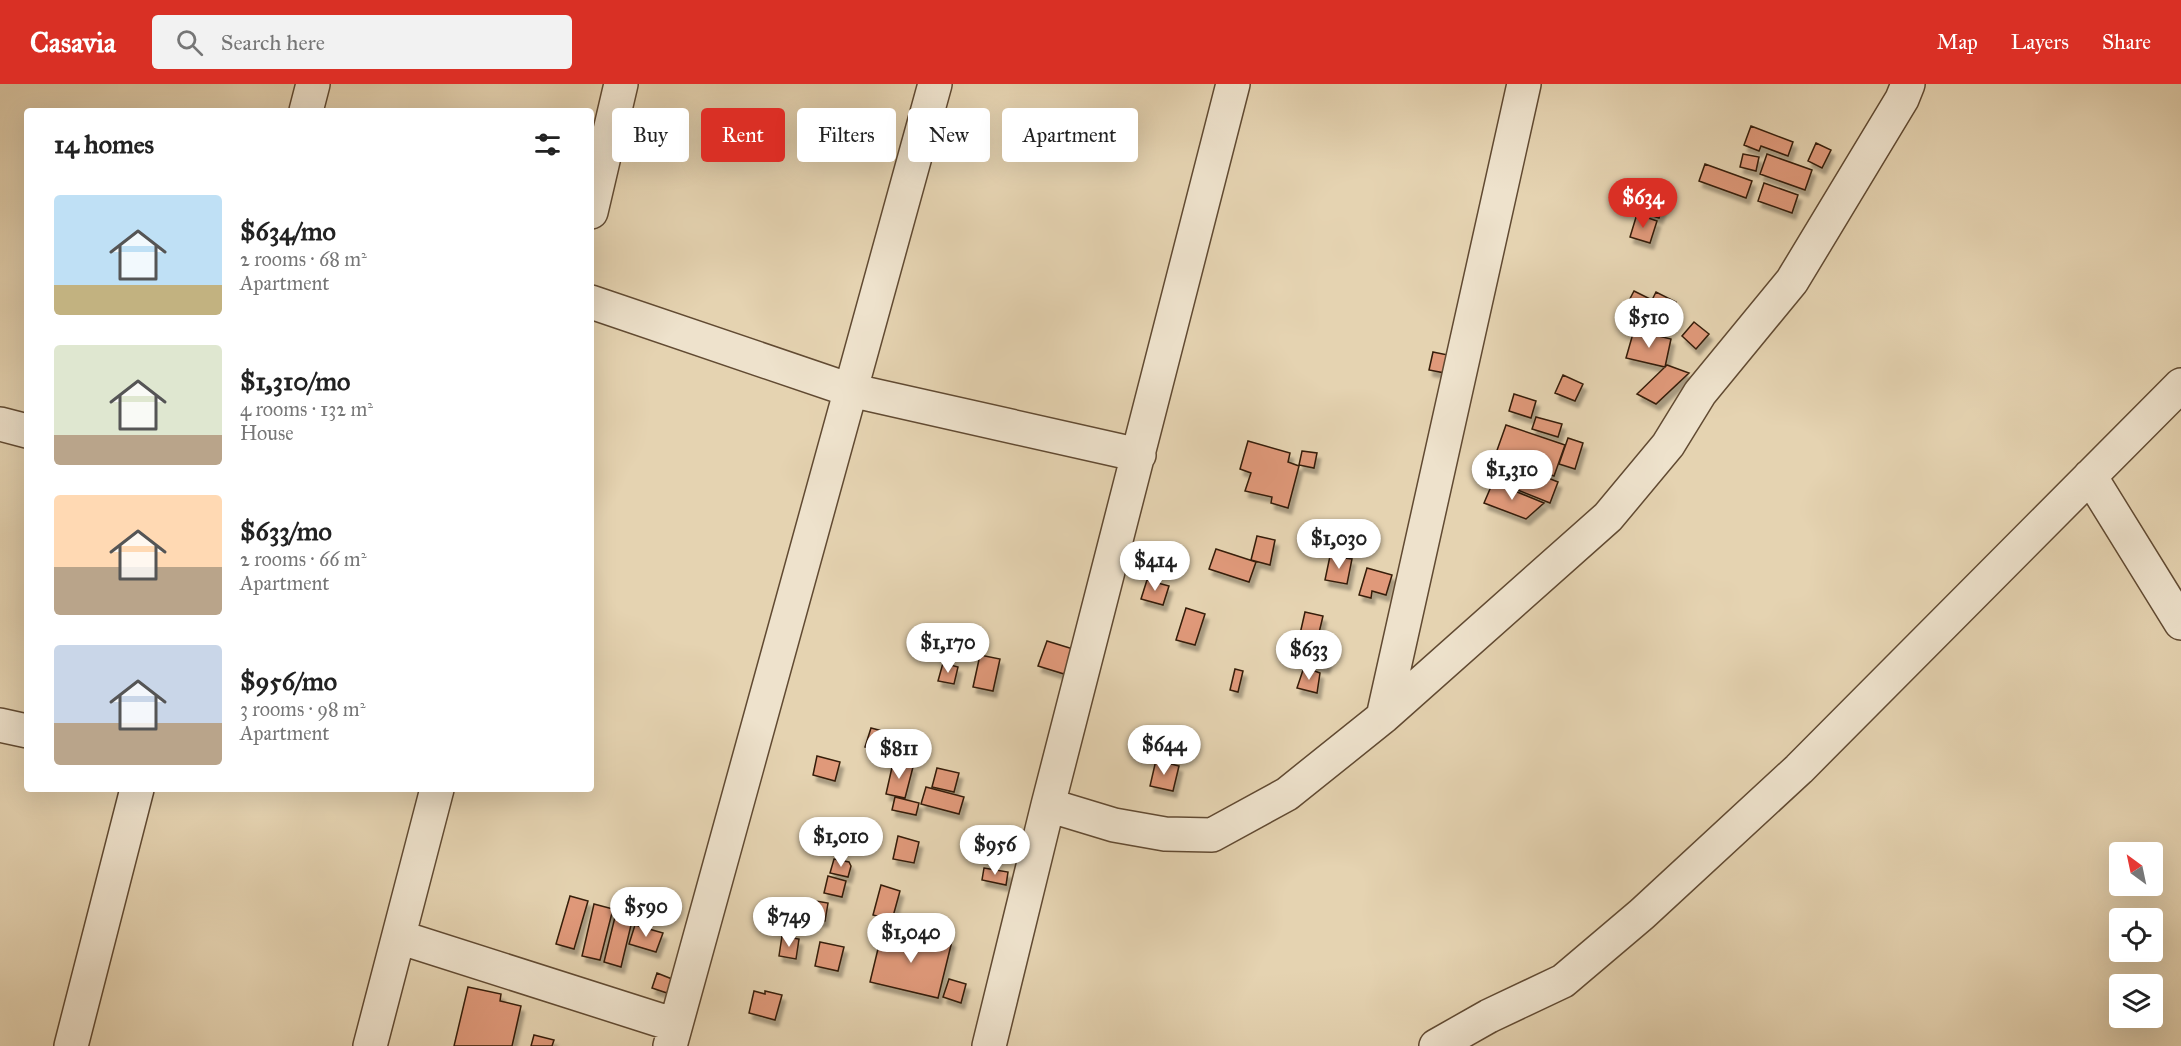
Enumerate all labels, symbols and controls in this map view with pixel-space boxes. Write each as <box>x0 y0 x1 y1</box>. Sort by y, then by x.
search box <box>152 15 572 69</box>
text: Casavia <box>30 25 116 60</box>
icon: search <box>173 26 206 59</box>
text: Search here <box>221 29 325 56</box>
text: Map <box>1937 29 1978 55</box>
text: Layers <box>2011 29 2069 55</box>
text: Share <box>2102 29 2151 55</box>
chip: Buy <box>612 108 689 162</box>
chip: Rent <box>701 108 785 162</box>
chip: Filters <box>797 108 896 162</box>
chip: New <box>908 108 990 162</box>
chip: Apartment <box>1002 108 1138 162</box>
text: 14 homes <box>54 128 154 160</box>
icon: filters <box>531 128 564 161</box>
pin: $634 <box>1607 178 1679 229</box>
text: $634 <box>1622 185 1664 209</box>
text: $634/mo <box>240 215 336 247</box>
icon: home <box>102 219 174 291</box>
text: 2 rooms · 68 m² <box>240 247 367 271</box>
text: Apartment <box>240 271 329 295</box>
pin: $510 <box>1613 298 1685 349</box>
text: $510 <box>1629 305 1669 329</box>
text: $1,310/mo <box>240 365 350 397</box>
icon: home <box>102 369 174 441</box>
text: 4 rooms · 132 m² <box>240 397 373 421</box>
text: House <box>240 421 294 445</box>
pin: $1,310 <box>1463 450 1561 501</box>
text: $1,310 <box>1486 457 1538 481</box>
text: $633/mo <box>240 515 332 547</box>
icon: home <box>102 519 174 591</box>
pin: $1,030 <box>1290 519 1388 570</box>
text: $1,030 <box>1311 526 1367 550</box>
pin: $414 <box>1119 541 1191 592</box>
text: 2 rooms · 66 m² <box>240 547 366 571</box>
text: $414 <box>1134 548 1176 572</box>
text: Apartment <box>240 571 329 595</box>
pin: $1,170 <box>899 623 997 674</box>
text: $1,170 <box>920 630 976 654</box>
pin: $633 <box>1273 630 1345 681</box>
text: $633 <box>1290 637 1328 661</box>
text: $956/mo <box>240 665 337 697</box>
icon: home <box>102 669 174 741</box>
text: 3 rooms · 98 m² <box>240 697 365 721</box>
text: Apartment <box>240 721 329 745</box>
pin: $644 <box>1128 725 1200 776</box>
pin: $811 <box>863 729 935 780</box>
text: $644 <box>1142 732 1186 756</box>
text: $811 <box>880 736 918 760</box>
pin: $1,010 <box>792 817 890 868</box>
text: $1,010 <box>813 824 869 848</box>
pin: $956 <box>959 825 1031 876</box>
text: $956 <box>974 832 1016 856</box>
north arrow <box>2109 842 2163 896</box>
map controls <box>2109 842 2163 1028</box>
pin: $590 <box>610 887 682 938</box>
text: $590 <box>624 894 668 918</box>
pin: $749 <box>753 897 825 948</box>
text: $749 <box>767 904 811 928</box>
button: locate <box>2109 908 2163 962</box>
pin: $1,040 <box>862 913 960 964</box>
text: $1,040 <box>881 920 941 944</box>
button: layers <box>2109 974 2163 1028</box>

